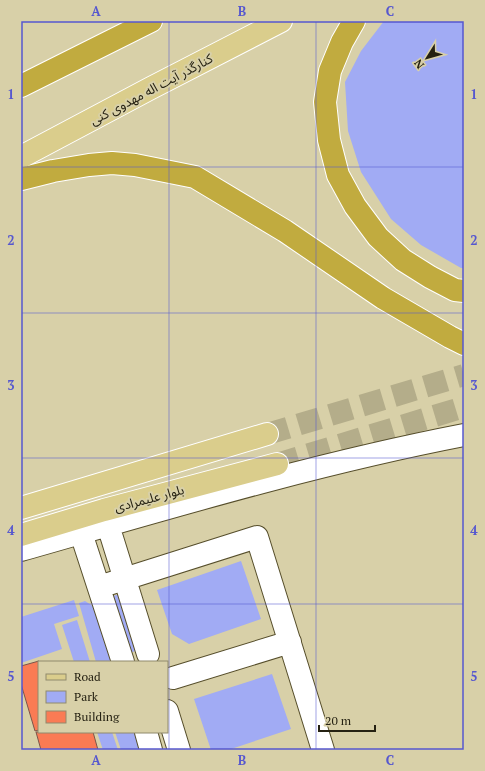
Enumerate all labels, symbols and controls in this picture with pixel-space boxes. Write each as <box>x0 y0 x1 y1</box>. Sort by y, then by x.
text: A <box>91 2 101 20</box>
text: B <box>238 2 246 20</box>
text: C <box>386 2 394 20</box>
north arrow <box>407 38 447 78</box>
street label: کنارگذر آیت اله مهدوی کنی <box>86 49 216 129</box>
text: N <box>411 56 427 72</box>
text: 1 <box>7 85 15 103</box>
text: 1 <box>470 85 478 103</box>
text: 2 <box>7 231 15 249</box>
text: 2 <box>470 231 478 249</box>
text: 3 <box>7 376 15 394</box>
text: 3 <box>470 376 478 394</box>
street label: بلوار علیمرادی <box>112 480 186 516</box>
text: 4 <box>7 521 15 539</box>
text: 4 <box>470 521 478 539</box>
legend <box>38 661 168 733</box>
text: 5 <box>7 667 15 685</box>
text: 5 <box>470 667 478 685</box>
text: Road <box>74 669 101 684</box>
text: Park <box>74 689 99 704</box>
scale bar <box>319 707 375 733</box>
text: Building <box>74 709 120 724</box>
text: 20 m <box>325 713 352 728</box>
text: A <box>91 751 101 769</box>
text: B <box>238 751 246 769</box>
text: C <box>386 751 394 769</box>

